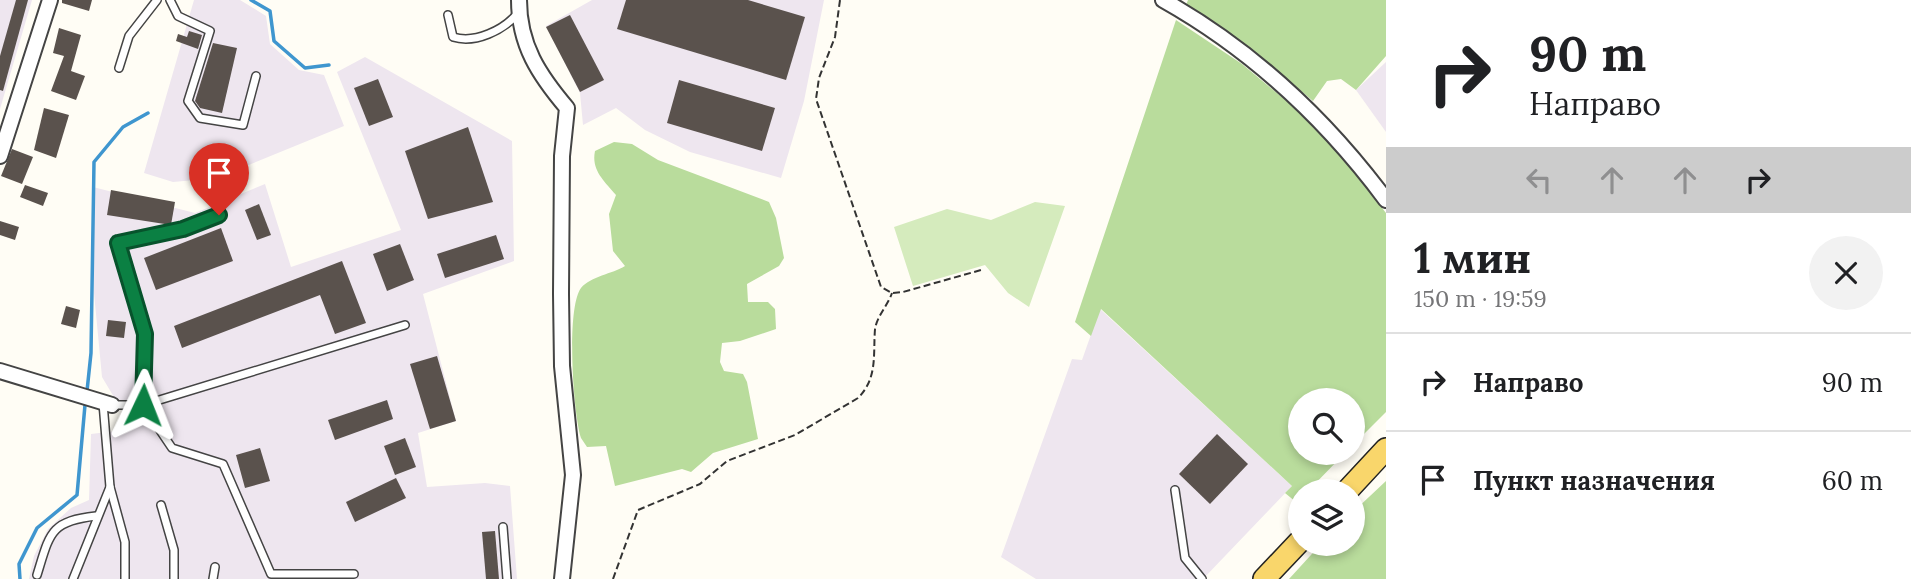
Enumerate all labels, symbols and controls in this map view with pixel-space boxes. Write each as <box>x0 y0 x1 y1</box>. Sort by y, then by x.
text: 90 m <box>1529 22 1646 84</box>
icon: right <box>1414 28 1505 119</box>
text: Направо <box>1529 83 1661 124</box>
pin <box>189 143 249 215</box>
icon: arrive <box>200 154 238 192</box>
icon: left <box>1520 161 1558 199</box>
icon: ahead <box>1593 161 1631 199</box>
icon: ahead <box>1666 161 1704 199</box>
icon: right <box>1739 161 1777 199</box>
text: 1 мин <box>1414 231 1531 285</box>
button: close <box>1809 236 1883 310</box>
text: 150 m · 19:59 <box>1414 284 1547 313</box>
icon: right <box>1414 363 1452 401</box>
text: Направо <box>1473 366 1584 399</box>
text: 90 m <box>1822 366 1883 399</box>
position arrow <box>106 368 180 442</box>
map controls <box>1288 388 1365 556</box>
button: search <box>1288 388 1365 465</box>
icon: arrive <box>1414 461 1452 499</box>
text: Пункт назначения <box>1473 464 1715 497</box>
text: 60 m <box>1822 464 1883 497</box>
button: layers <box>1288 479 1365 556</box>

